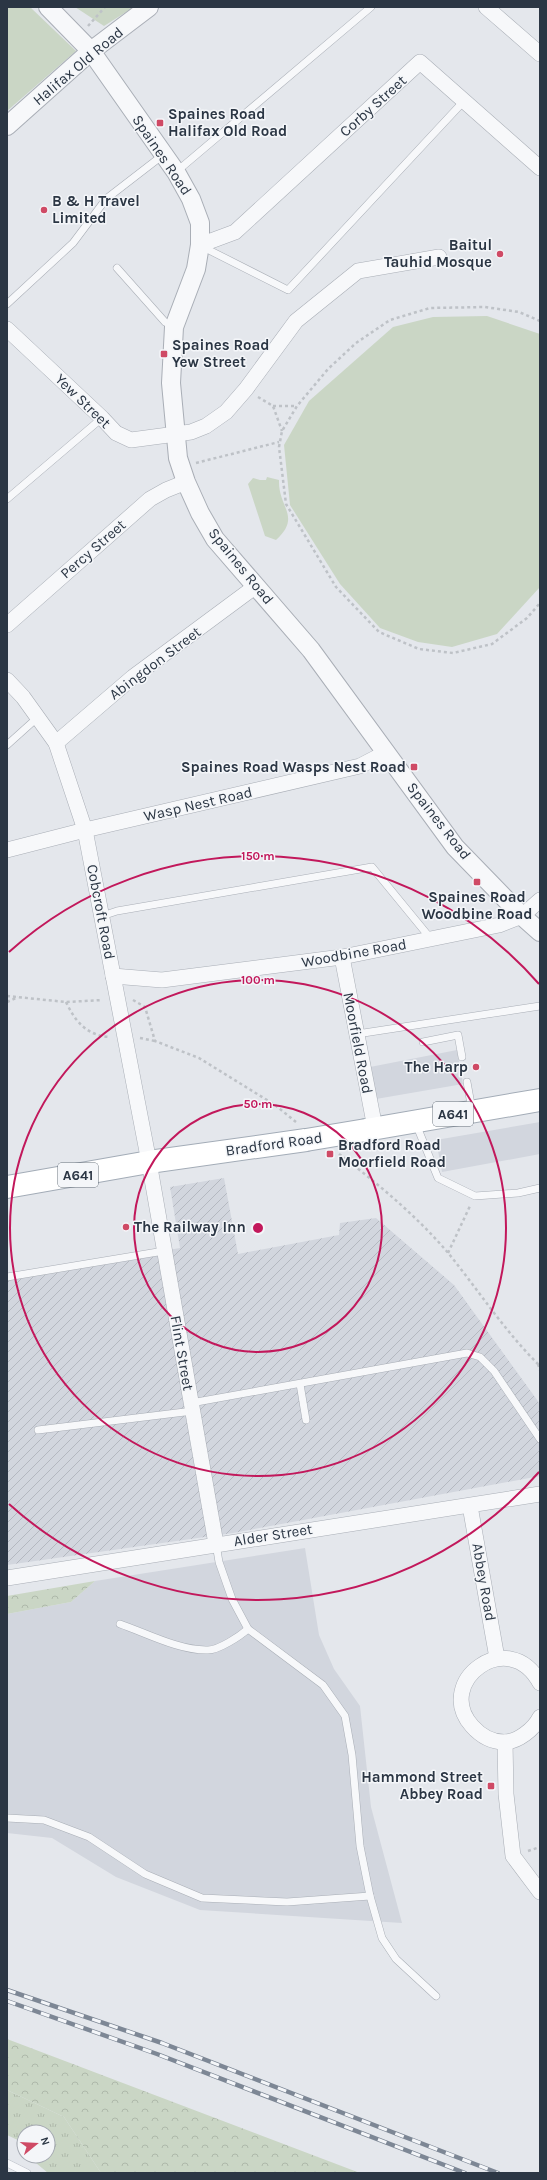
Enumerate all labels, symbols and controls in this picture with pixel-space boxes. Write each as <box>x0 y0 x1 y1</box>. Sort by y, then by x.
street label: Halifax Old Road <box>29 23 127 109</box>
street label: Corby Street <box>336 71 410 141</box>
place label: Spaines Road Halifax Old Road <box>168 105 287 140</box>
street label: Spaines Road <box>128 111 196 199</box>
marker: Spaines Road Halifax Old Road <box>155 118 165 128</box>
place label: B & H Travel Limited <box>52 192 140 227</box>
marker: B & H Travel Limited <box>39 205 49 215</box>
place label: Baitul Tauhid Mosque <box>384 236 492 271</box>
marker: Baitul Tauhid Mosque <box>495 249 505 259</box>
place label: Spaines Road Yew Street <box>172 336 270 371</box>
marker: Spaines Road Yew Street <box>159 349 169 359</box>
street label: Yew Street <box>51 370 115 432</box>
street label: Percy Street <box>57 515 130 582</box>
street label: Spaines Road <box>205 524 277 608</box>
street label: Abingdon Street <box>106 622 205 703</box>
place label: Spaines Road Wasps Nest Road <box>181 758 406 776</box>
marker: Spaines Road Wasps Nest Road <box>409 762 419 772</box>
street label: Spaines Road <box>403 779 475 863</box>
street label: Wasp Nest Road <box>142 783 254 825</box>
text: 150 m <box>241 849 275 863</box>
street label: Cobcroft Road <box>83 863 119 961</box>
marker: Spaines Road Woodbine Road <box>472 877 482 887</box>
place label: Spaines Road Woodbine Road <box>421 888 533 923</box>
street label: Woodbine Road <box>300 935 408 971</box>
text: 100 m <box>241 973 275 987</box>
street label: Moorfield Road <box>339 991 377 1095</box>
place label: The Harp <box>405 1058 468 1076</box>
marker: The Harp <box>471 1062 481 1072</box>
text: 50 m <box>244 1097 273 1111</box>
road number: A641 <box>433 1102 473 1126</box>
street label: Bradford Road <box>224 1128 324 1160</box>
place label: Bradford Road Moorfield Road <box>338 1136 446 1171</box>
marker: Bradford Road Moorfield Road <box>325 1149 335 1159</box>
road number: A641 <box>58 1163 98 1187</box>
place label: The Railway Inn <box>134 1218 246 1236</box>
centre of rings <box>251 1221 265 1235</box>
marker: The Railway Inn <box>121 1222 131 1232</box>
street label: Flint Street <box>167 1314 198 1392</box>
street label: Alder Street <box>232 1520 314 1550</box>
street label: Abbey Road <box>468 1541 500 1623</box>
place label: Hammond Street Abbey Road <box>361 1768 483 1803</box>
marker: Hammond Street Abbey Road <box>486 1781 496 1791</box>
north arrow <box>16 2124 56 2164</box>
text: N <box>38 2135 52 2147</box>

